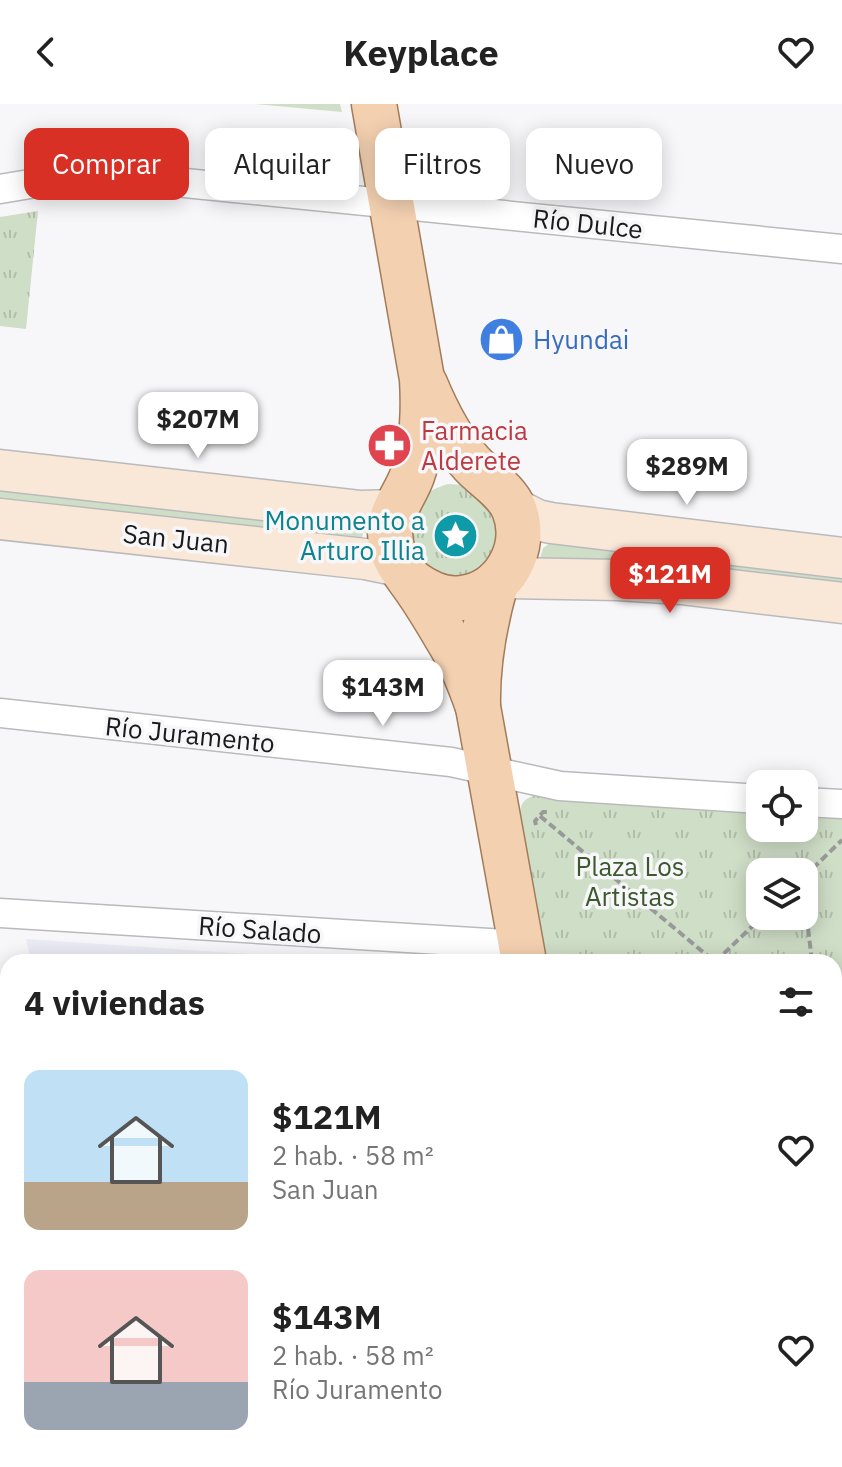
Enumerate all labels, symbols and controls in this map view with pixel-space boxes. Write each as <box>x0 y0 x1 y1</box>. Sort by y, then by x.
text: Keyplace <box>343 29 499 76</box>
icon: back <box>24 30 68 74</box>
icon: heart <box>774 30 818 74</box>
chip: Comprar <box>24 128 189 200</box>
chip: Alquilar <box>205 128 359 200</box>
chip: Filtros <box>375 128 510 200</box>
chip: Nuevo <box>526 128 662 200</box>
street label: Río Dulce <box>531 200 645 246</box>
shop icon: Hyundai <box>478 315 526 363</box>
place label: Hyundai <box>533 322 629 356</box>
pin: $207M <box>142 392 254 460</box>
text: $207M <box>156 401 240 435</box>
place label: Farmacia Alderete <box>421 413 528 477</box>
pharmacy icon: Farmacia Alderete <box>366 421 414 469</box>
pin: $289M <box>631 439 743 507</box>
text: $289M <box>645 448 729 482</box>
place label: Monumento a Arturo Illia <box>264 503 425 567</box>
place icon: Monumento a Arturo Illia <box>432 511 480 559</box>
street label: San Juan <box>121 516 231 560</box>
pin: $121M <box>614 547 726 615</box>
text: $121M <box>628 556 712 590</box>
pin: $143M <box>327 660 439 728</box>
text: $143M <box>341 669 425 703</box>
street label: Río Juramento <box>103 708 277 760</box>
map controls <box>746 770 818 930</box>
button: locate <box>746 770 818 842</box>
park label: Plaza Los Artistas <box>576 849 684 913</box>
button: layers <box>746 858 818 930</box>
street label: Río Salado <box>197 908 323 950</box>
text: 4 viviendas <box>24 980 205 1024</box>
icon: filters <box>774 980 818 1024</box>
text: $121M <box>272 1094 381 1138</box>
icon: home <box>88 1102 184 1198</box>
icon: heart <box>774 1128 818 1172</box>
text: 2 hab. · 58 m² <box>272 1138 434 1172</box>
text: San Juan <box>272 1172 379 1206</box>
text: $143M <box>272 1294 381 1338</box>
icon: home <box>88 1302 184 1398</box>
icon: heart <box>774 1328 818 1372</box>
text: 2 hab. · 58 m² <box>272 1338 434 1372</box>
text: Río Juramento <box>272 1372 443 1406</box>

